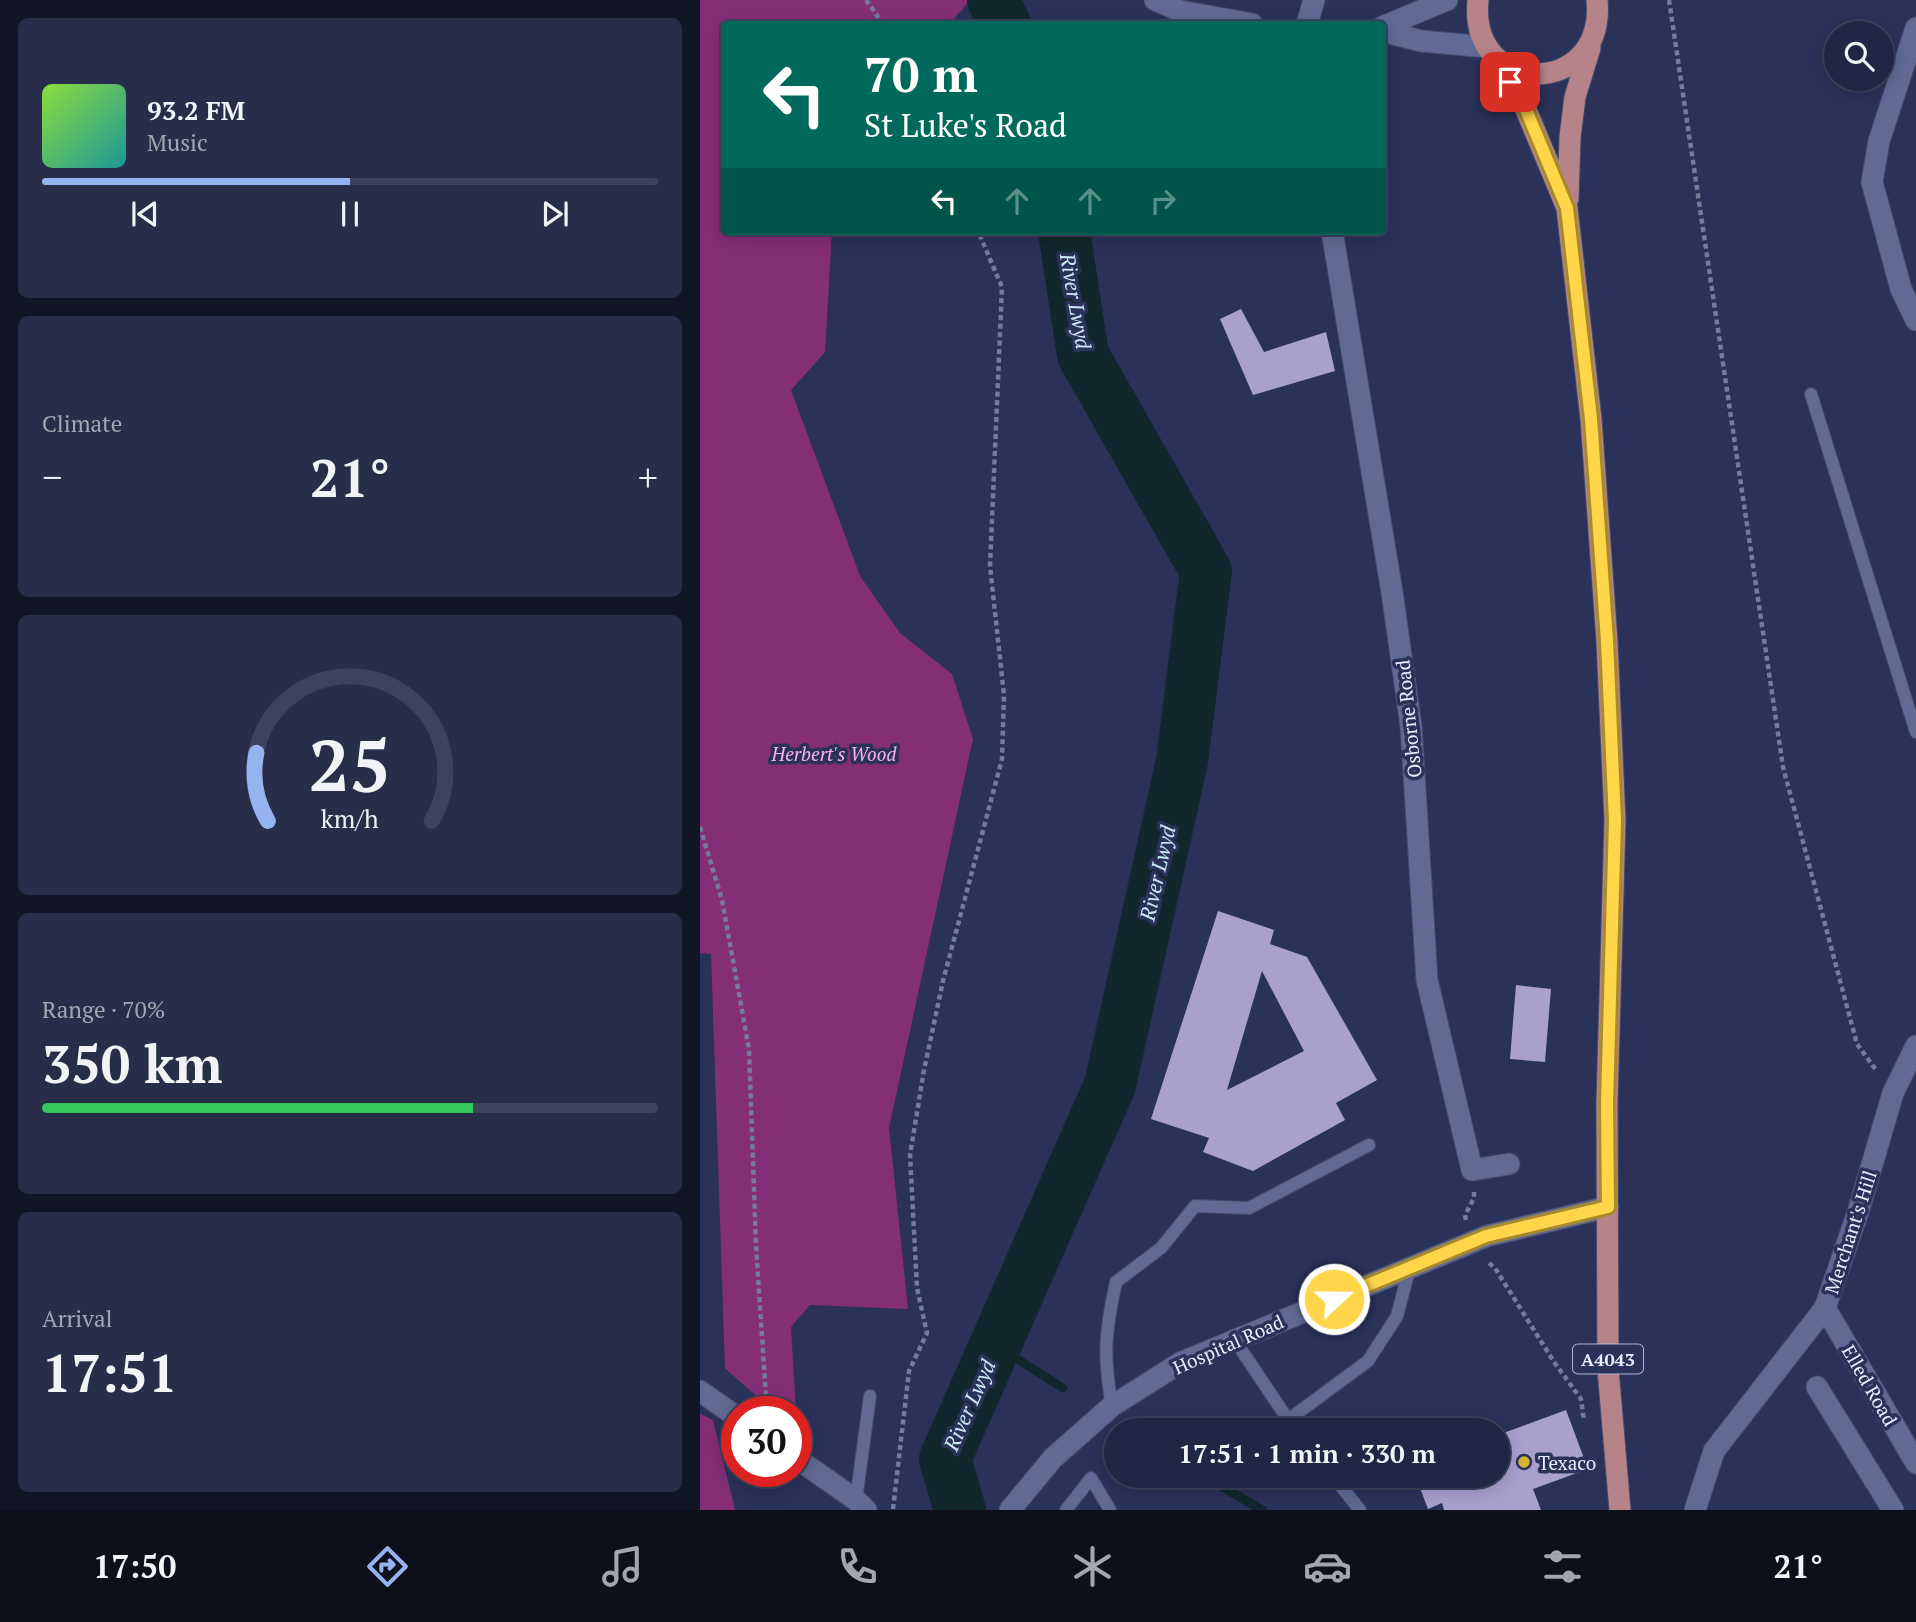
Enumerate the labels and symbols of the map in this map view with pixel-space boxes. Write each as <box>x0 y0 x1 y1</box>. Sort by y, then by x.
pin <box>1480 52 1540 112</box>
water label: River Lwyd <box>1054 250 1098 352</box>
street label: Osborne Road <box>1389 658 1427 779</box>
park label: Herbert's Wood <box>770 741 897 766</box>
water label: River Lwyd <box>1132 822 1182 924</box>
street label: Merchant's Hill <box>1818 1167 1882 1297</box>
position arrow <box>1297 1262 1371 1336</box>
street label: Hospital Road <box>1169 1308 1288 1380</box>
street label: Elled Road <box>1837 1340 1903 1430</box>
road number: A4043 <box>1573 1344 1643 1374</box>
water label: River Lwyd <box>936 1354 1002 1456</box>
speed limit sign: 30 <box>721 1396 812 1487</box>
place label: Texaco <box>1538 1450 1596 1475</box>
marker: Texaco <box>1516 1454 1532 1470</box>

